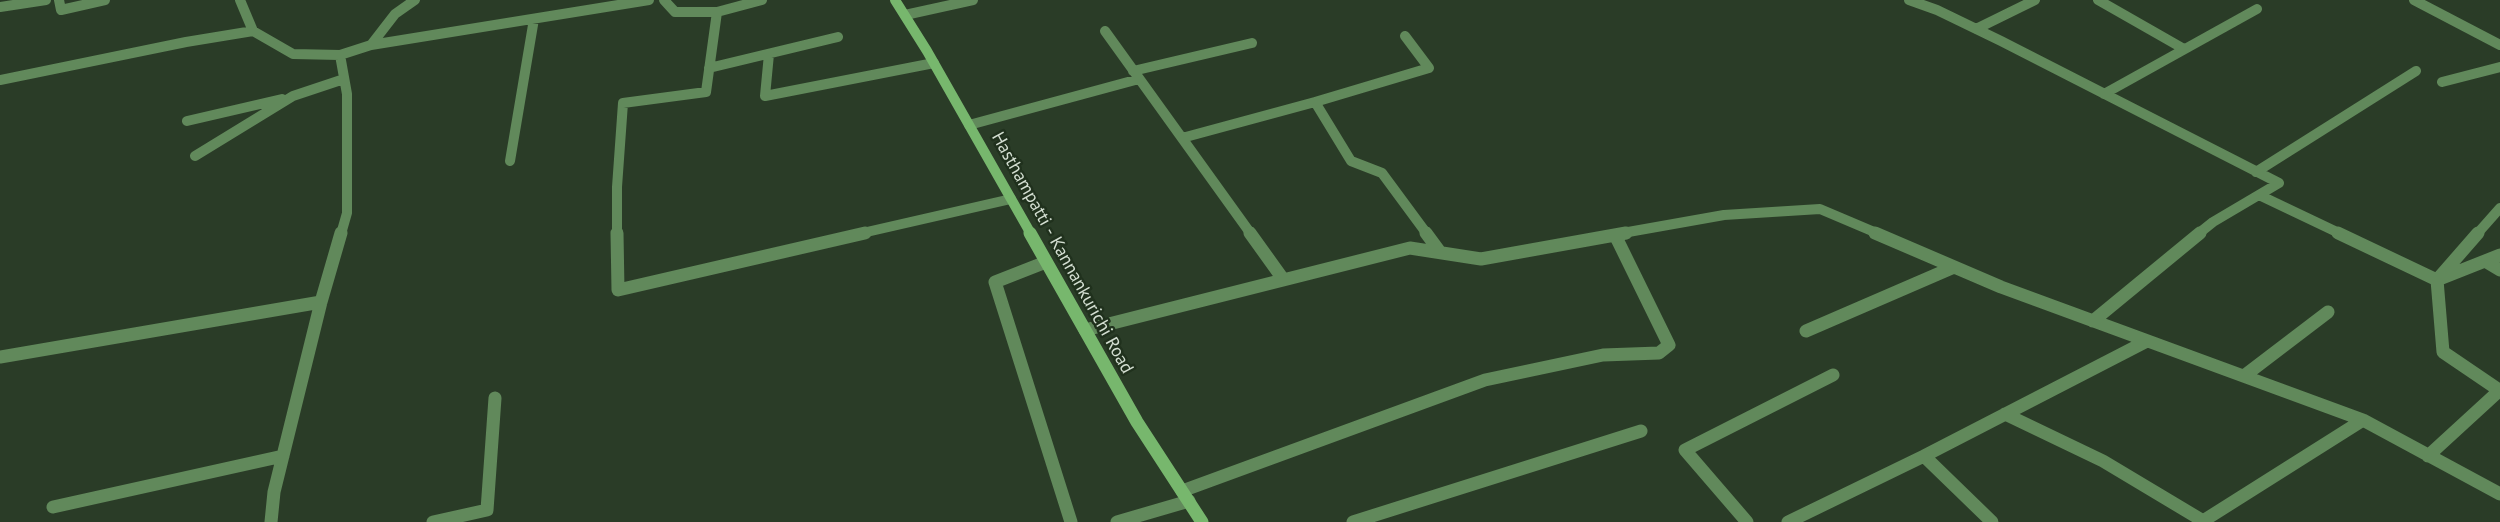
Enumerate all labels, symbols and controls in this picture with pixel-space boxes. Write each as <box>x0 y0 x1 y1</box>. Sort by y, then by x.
street label: Hasthampatti - Kannankurichi Road <box>986 129 1138 377</box>

